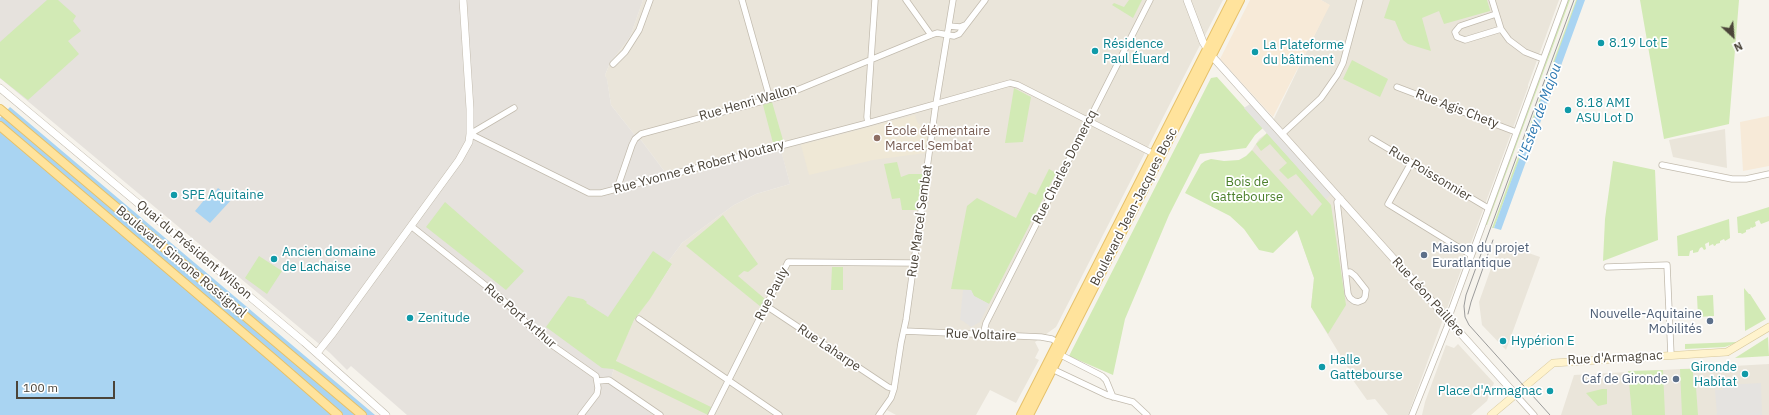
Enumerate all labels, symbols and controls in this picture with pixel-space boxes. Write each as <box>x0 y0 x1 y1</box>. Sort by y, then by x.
north arrow <box>1713 16 1753 56</box>
place label: 8.19 Lot E <box>1609 35 1668 51</box>
place label: Résidence Paul Éluard <box>1103 36 1169 67</box>
place label: La Plateforme du bâtiment <box>1263 37 1344 68</box>
marker: 8.19 Lot E <box>1596 38 1606 48</box>
text: N <box>1732 39 1745 55</box>
marker: Résidence Paul Éluard <box>1090 46 1100 56</box>
marker: La Plateforme du bâtiment <box>1250 47 1260 57</box>
water label: L'Estey de Majou <box>1515 61 1565 163</box>
street label: Rue Henri Wallon <box>697 82 799 124</box>
street label: Rue Agis Chety <box>1413 86 1501 132</box>
place label: 8.18 AMI ASU Lot D <box>1576 95 1634 126</box>
marker: 8.18 AMI ASU Lot D <box>1563 105 1573 115</box>
street label: Rue Charles Domercq <box>1029 107 1101 227</box>
place label: École élémentaire Marcel Sembat <box>885 123 990 154</box>
street label: Boulevard Jean-Jacques Bosc <box>1087 125 1181 289</box>
marker: École élémentaire Marcel Sembat <box>872 133 882 143</box>
street label: Rue Yvonne et Robert Noutary <box>612 137 786 197</box>
street label: Rue Poissonnier <box>1386 143 1474 205</box>
street label: Rue Marcel Sembat <box>904 164 936 278</box>
park label: Bois de Gattebourse <box>1211 174 1283 205</box>
place label: SPE Aquitaine <box>182 187 264 203</box>
marker: SPE Aquitaine <box>169 190 179 200</box>
street label: Quai du Président Wilson <box>133 197 255 303</box>
street label: Boulevard Simone Rossignol <box>113 203 249 321</box>
place label: Maison du projet Euratlantique <box>1432 240 1529 271</box>
place label: Ancien domaine de Lachaise <box>282 244 376 275</box>
marker: Maison du projet Euratlantique <box>1419 250 1429 260</box>
marker: Ancien domaine de Lachaise <box>269 254 279 264</box>
street label: Rue Léon Paillère <box>1388 254 1468 340</box>
street label: Rue Pauly <box>752 265 792 323</box>
street label: Rue Port Arthur <box>481 280 559 352</box>
place label: Nouvelle-Aquitaine Mobilités <box>1590 306 1702 337</box>
place label: Zenitude <box>418 310 470 326</box>
marker: Zenitude <box>405 313 415 323</box>
marker: Nouvelle-Aquitaine Mobilités <box>1705 316 1715 326</box>
street label: Rue Laharpe <box>794 321 864 375</box>
street label: Rue Voltaire <box>945 326 1017 344</box>
place label: Hypérion E <box>1511 333 1575 349</box>
marker: Hypérion E <box>1498 336 1508 346</box>
street label: Rue d'Armagnac <box>1567 348 1663 368</box>
place label: Halle Gattebourse <box>1330 352 1403 383</box>
place label: Gironde Habitat <box>1691 359 1737 390</box>
marker: Halle Gattebourse <box>1317 362 1327 372</box>
marker: Gironde Habitat <box>1740 369 1750 379</box>
place label: Caf de Gironde <box>1582 371 1668 387</box>
scale bar <box>18 373 117 399</box>
marker: Caf de Gironde <box>1671 374 1681 384</box>
text: 100 m <box>23 380 58 395</box>
place label: Place d'Armagnac <box>1438 383 1542 399</box>
marker: Place d'Armagnac <box>1545 386 1555 396</box>

